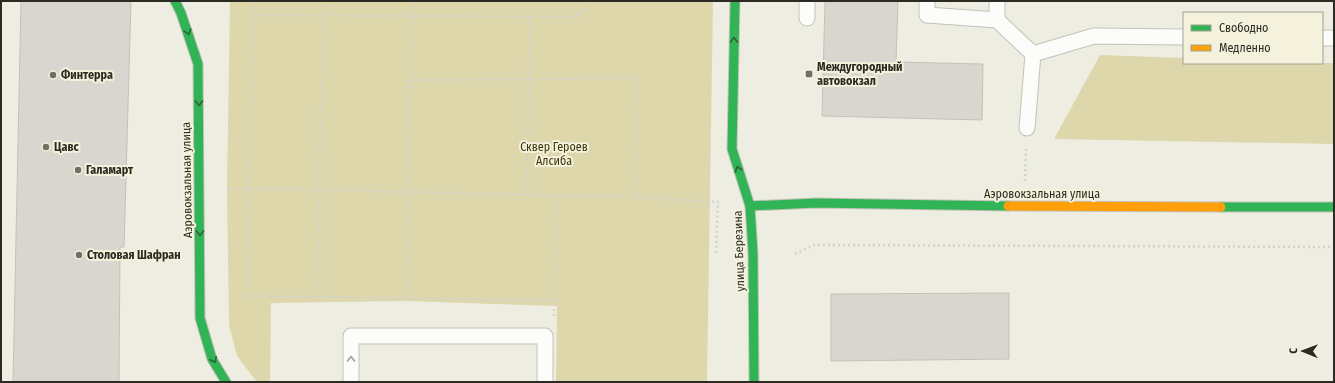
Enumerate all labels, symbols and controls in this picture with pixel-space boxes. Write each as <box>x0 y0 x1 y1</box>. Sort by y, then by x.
legend <box>1183 12 1323 64</box>
text: Свободно <box>1219 21 1268 35</box>
one-way arrow <box>183 28 191 35</box>
one-way arrow <box>730 37 738 43</box>
text: Медленно <box>1219 41 1271 55</box>
place label: Междугородный автовокзал <box>817 60 902 88</box>
place label: Финтерра <box>61 68 113 82</box>
marker: Междугородный автовокзал <box>804 69 814 79</box>
marker: Финтерра <box>48 70 58 80</box>
one-way arrow <box>194 100 203 106</box>
street label: Аэровокзальная улица <box>179 122 195 238</box>
place label: Цавс <box>54 140 79 154</box>
park label: Сквер Героев Алсиба <box>520 140 588 168</box>
marker: Цавс <box>41 142 51 152</box>
place label: Галамарт <box>86 163 134 177</box>
marker: Галамарт <box>73 165 83 175</box>
one-way arrow <box>734 166 743 173</box>
street label: Аэровокзальная улица <box>984 187 1100 201</box>
street label: улица Березина <box>731 210 747 292</box>
one-way arrow <box>196 230 204 236</box>
place label: Столовая Шафран <box>87 248 181 262</box>
marker: Столовая Шафран <box>74 250 84 260</box>
north arrow <box>1283 331 1323 371</box>
text: С <box>1287 348 1300 354</box>
one-way arrow <box>209 356 217 364</box>
one-way arrow <box>347 356 355 362</box>

